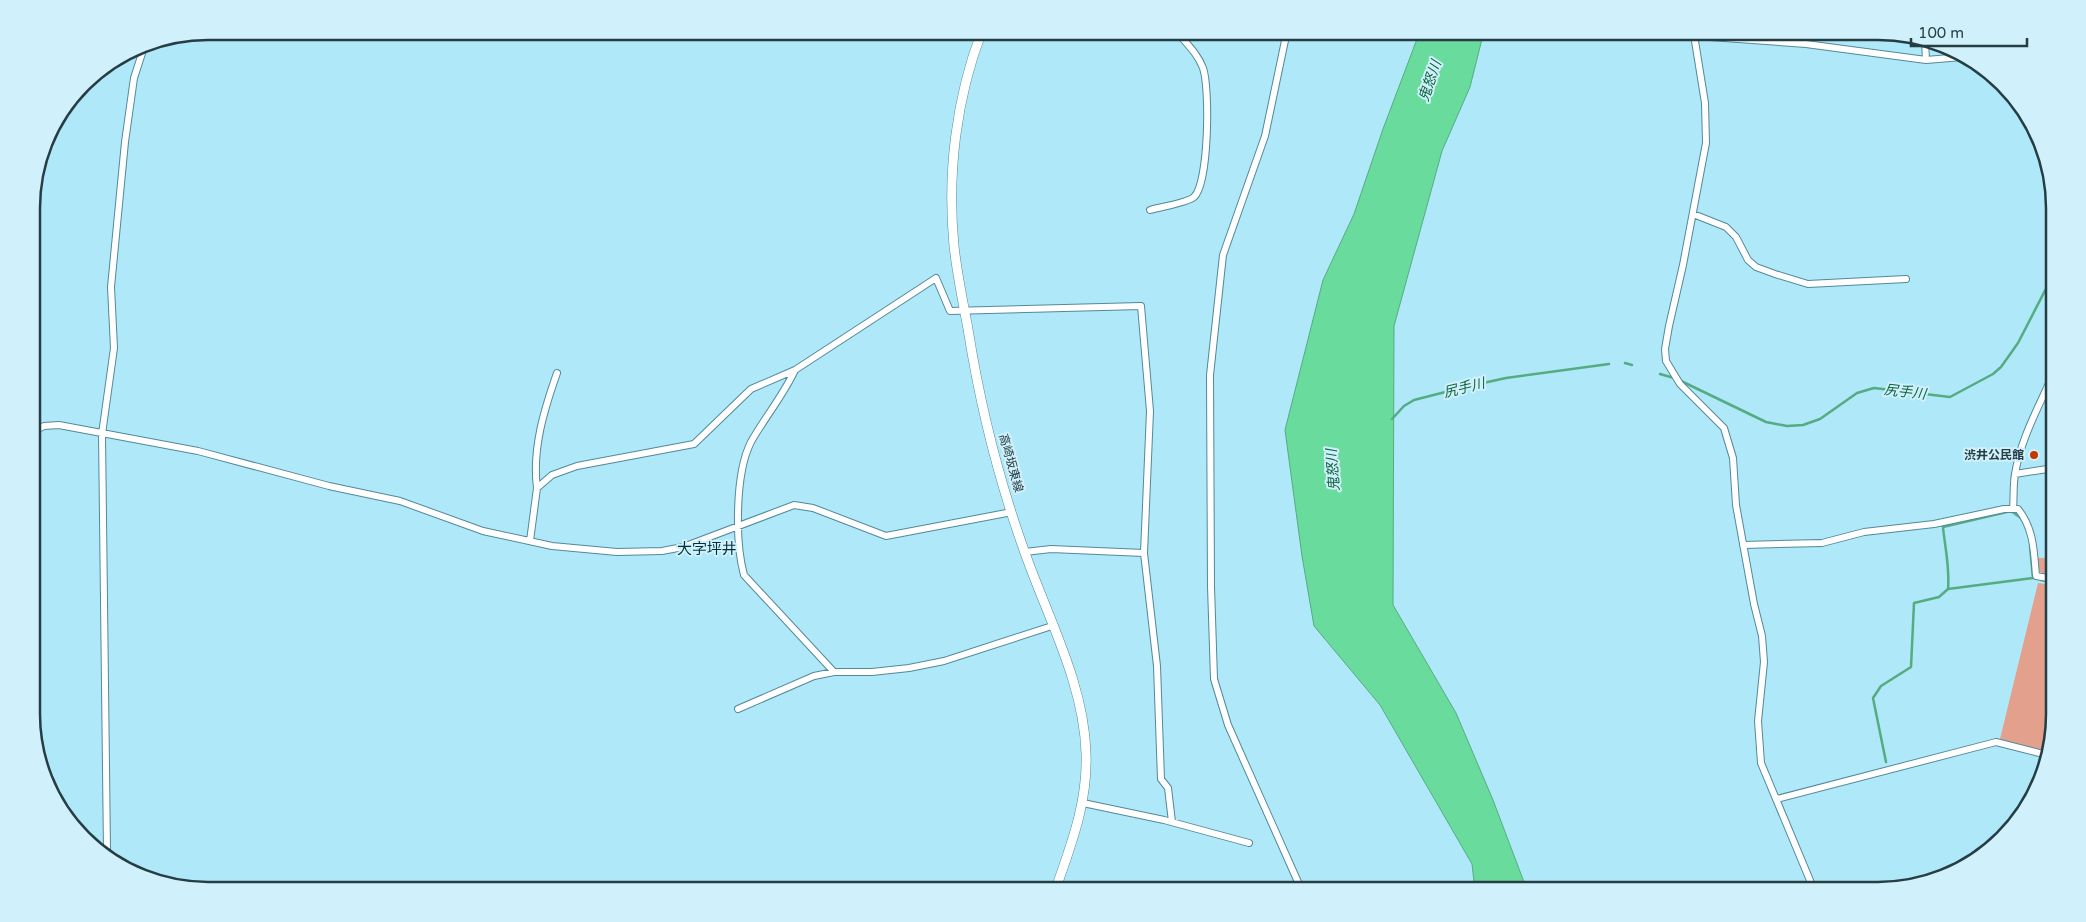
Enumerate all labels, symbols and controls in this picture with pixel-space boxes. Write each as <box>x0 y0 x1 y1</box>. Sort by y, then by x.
scale bar <box>1911 15 2027 47</box>
text: 100 m <box>1918 24 1964 42</box>
water label: 鬼怒川 <box>1415 56 1446 104</box>
water label: 尻手川 <box>1442 374 1488 401</box>
water label: 尻手川 <box>1883 381 1929 403</box>
street label: 高崎坂東線 <box>996 432 1026 494</box>
water label: 鬼怒川 <box>1323 446 1343 492</box>
place label: 渋井公民館 <box>1964 448 2024 462</box>
marker: 渋井公民館 <box>2028 449 2040 461</box>
district label: 大字坪井 <box>677 540 737 558</box>

